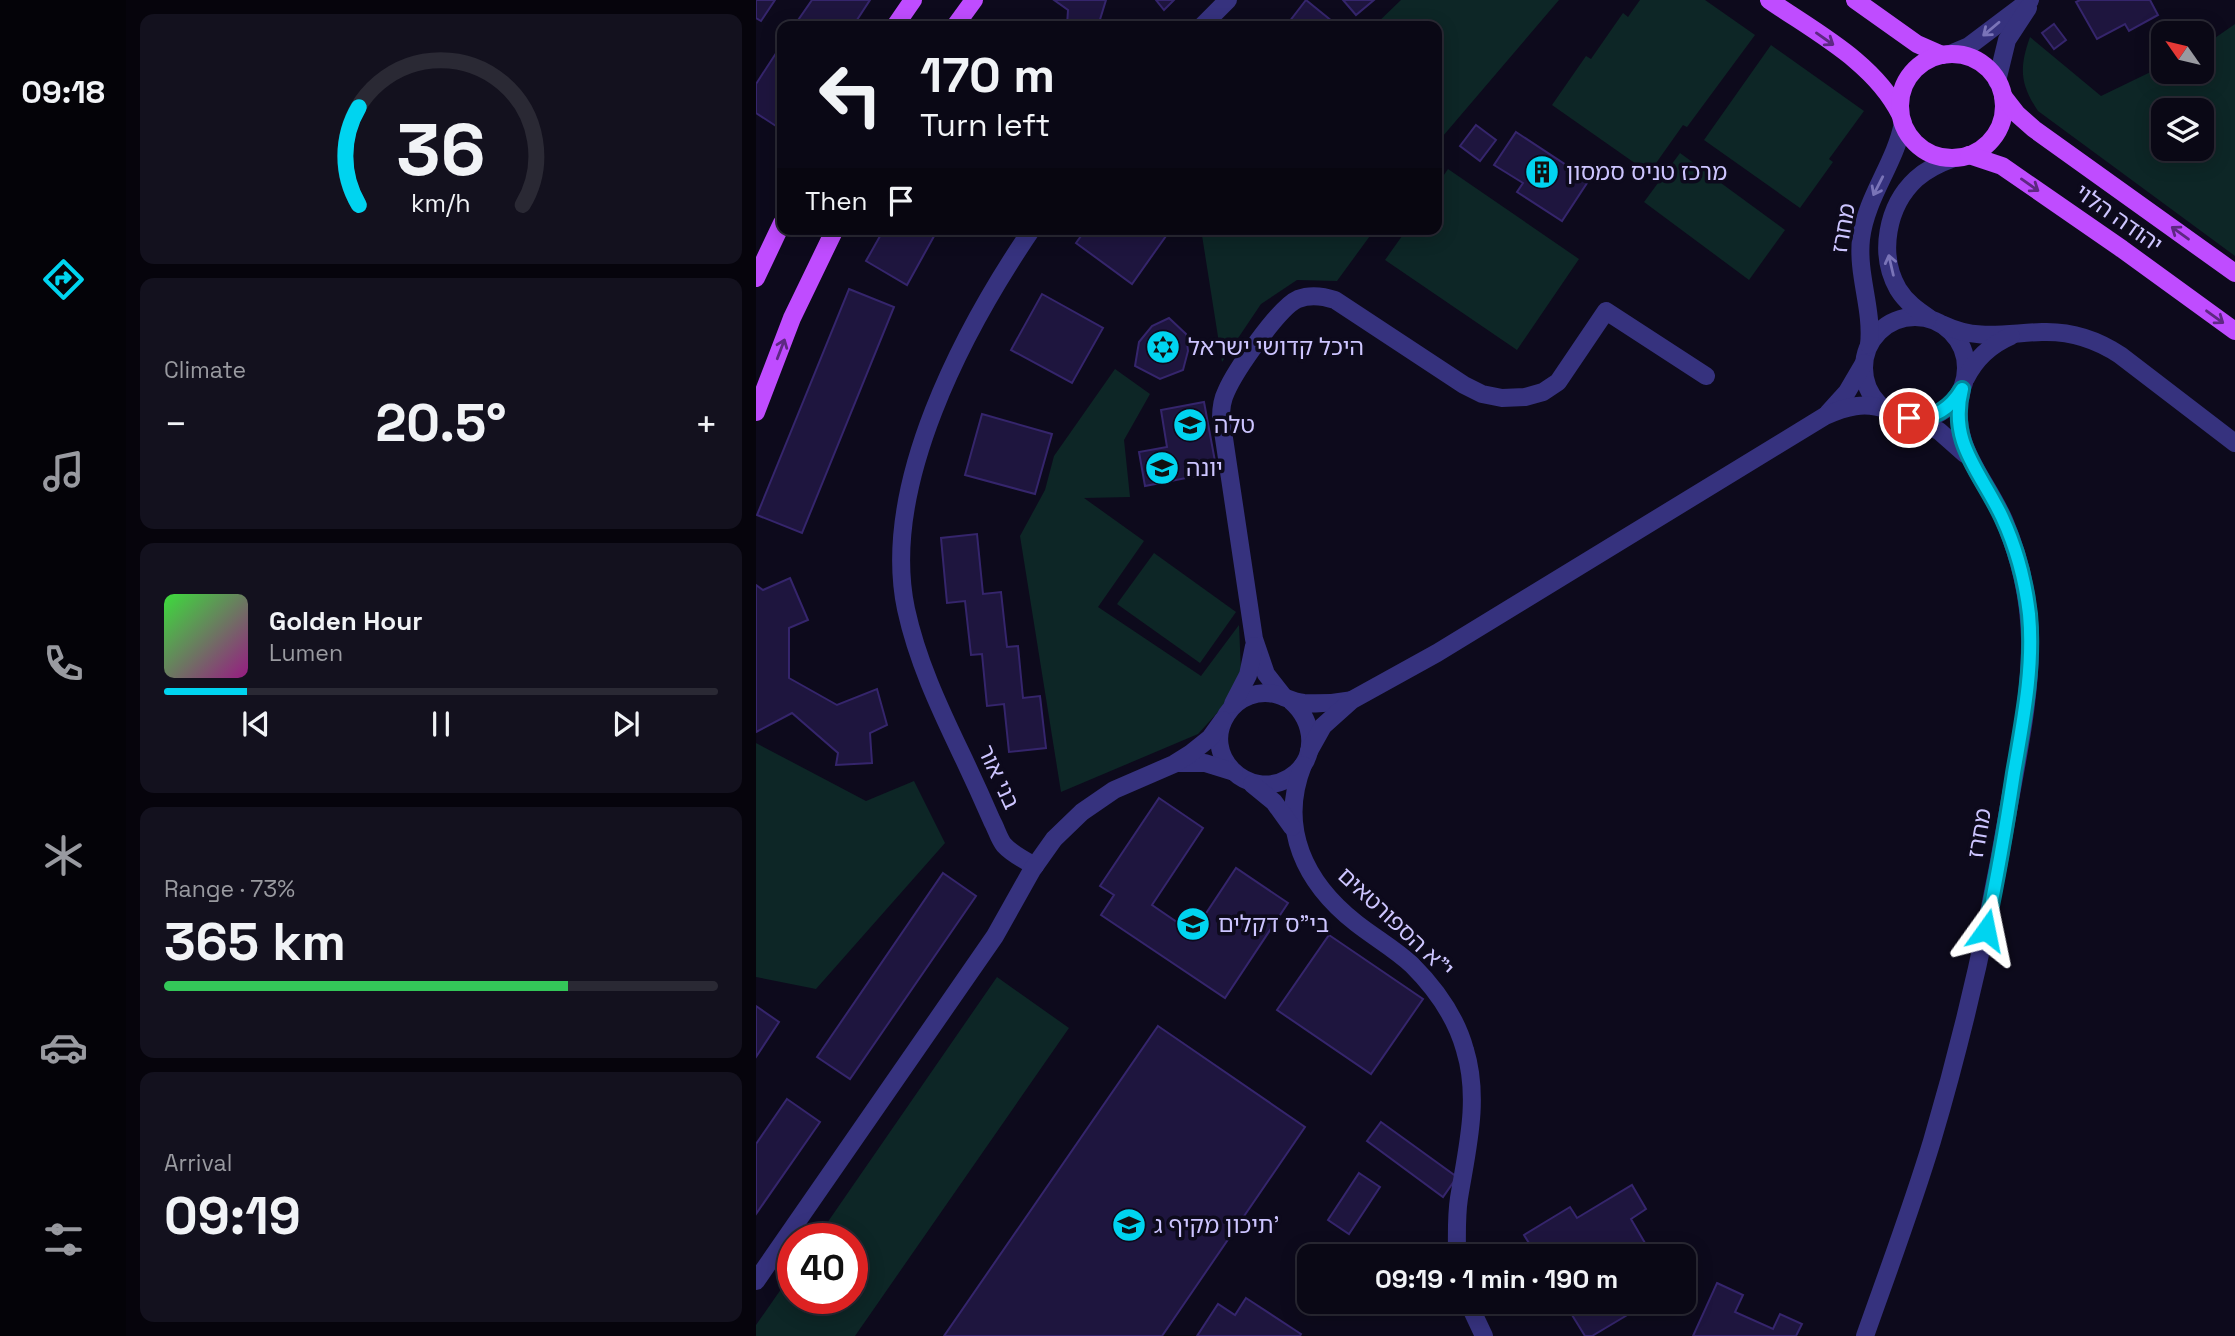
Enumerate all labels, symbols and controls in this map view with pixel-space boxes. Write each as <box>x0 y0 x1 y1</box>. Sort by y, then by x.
one-way arrow <box>1982 20 2000 36</box>
north arrow <box>2151 21 2214 84</box>
map controls <box>2151 21 2214 161</box>
one-way arrow <box>1815 32 1834 46</box>
text: 170 m <box>920 44 1055 106</box>
icon: left <box>805 49 896 140</box>
text: 09:18 <box>21 72 105 112</box>
button: layers <box>2151 98 2214 161</box>
text: 36 <box>396 104 486 197</box>
text: Turn left <box>920 105 1050 145</box>
building icon: מרכז טניס סמסון <box>1523 153 1561 191</box>
place label: מרכז טניס סמסון <box>1566 157 1727 187</box>
one-way arrow <box>1871 175 1885 196</box>
street label: יהודה הלוי <box>2069 177 2169 259</box>
one-way arrow <box>2020 178 2039 192</box>
icon: arrive <box>882 182 920 220</box>
text: Then <box>805 184 868 218</box>
text: km/h <box>411 187 471 219</box>
street label: מחרז <box>1824 201 1862 255</box>
one-way arrow <box>2171 226 2190 240</box>
one-way arrow <box>1883 254 1897 277</box>
icon: directions <box>39 255 88 304</box>
one-way arrow <box>2205 310 2224 324</box>
synagogue icon: היכל קדושי ישראל <box>1144 328 1182 366</box>
place label: היכל קדושי ישראל <box>1188 332 1364 362</box>
one-way arrow <box>775 338 788 360</box>
text: Climate <box>164 355 246 385</box>
pin <box>1879 388 1939 448</box>
text: 20.5° <box>375 390 507 456</box>
icon: arrive <box>1890 399 1928 437</box>
text: − <box>164 400 188 448</box>
text: + <box>694 400 718 448</box>
school or university icon: טלה <box>1171 406 1209 444</box>
place label: טלה <box>1214 410 1255 440</box>
icon: music <box>39 447 88 496</box>
school or university icon: יונה <box>1143 449 1181 487</box>
place label: יונה <box>1186 453 1223 483</box>
text: Golden Hour <box>269 604 423 638</box>
text: Lumen <box>269 638 343 668</box>
icon: phone <box>39 639 88 688</box>
icon: previous <box>237 705 275 743</box>
icon: pause <box>422 705 460 743</box>
icon: next <box>607 705 645 743</box>
street label: בני אור <box>971 740 1027 814</box>
street label: מחרז <box>1960 806 1998 860</box>
icon: climate <box>39 831 88 880</box>
street label: י"א הספורטאים <box>1331 860 1461 984</box>
text: Range · 73% <box>164 874 295 904</box>
position arrow <box>1949 893 2023 967</box>
school or university icon: בי"ס דקלים <box>1174 905 1212 943</box>
text: 365 km <box>164 909 346 975</box>
place label: בי"ס דקלים <box>1218 909 1329 939</box>
icon: car <box>39 1023 88 1072</box>
text: Arrival <box>164 1148 232 1178</box>
text: 09:19 <box>164 1183 301 1249</box>
school or university icon: תיכון מקיף ג' <box>1110 1206 1148 1244</box>
place label: תיכון מקיף ג' <box>1154 1210 1279 1240</box>
icon: filters <box>39 1215 88 1264</box>
speed limit sign: 40 <box>777 1223 868 1314</box>
text: 09:19 · 1 min · 190 m <box>1375 1262 1618 1296</box>

